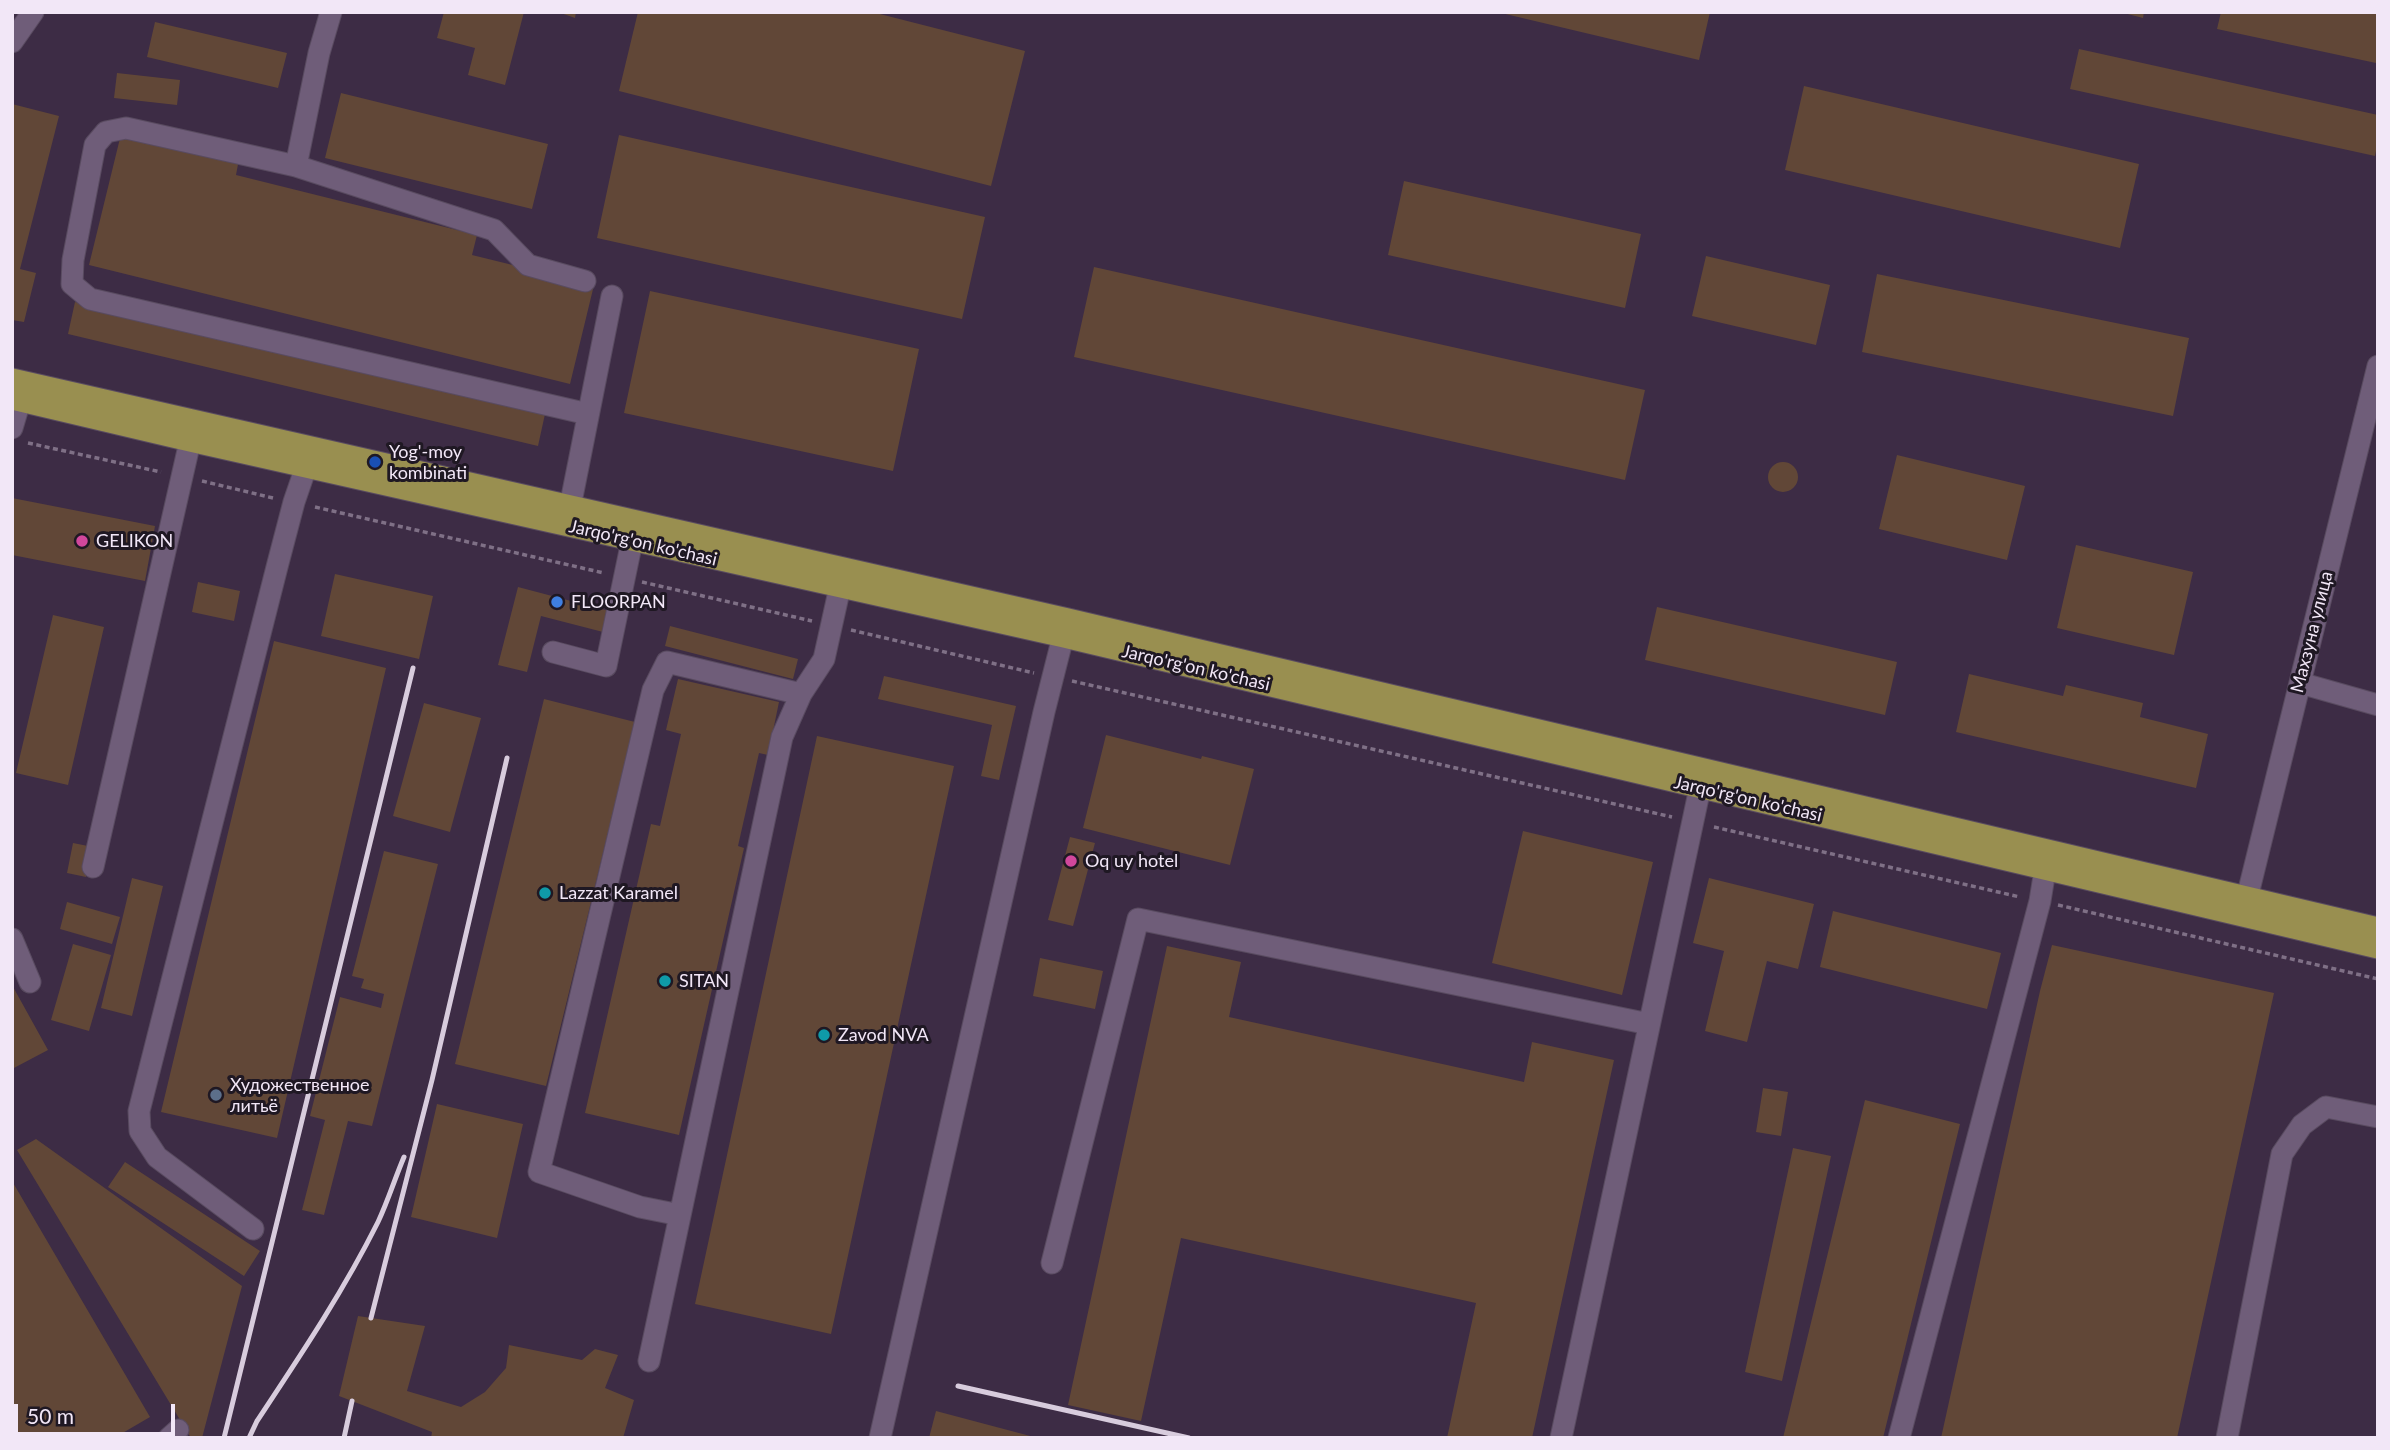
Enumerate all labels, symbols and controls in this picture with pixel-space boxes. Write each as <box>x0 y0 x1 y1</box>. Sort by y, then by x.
place label: Yog'-moy kombinati <box>389 441 467 484</box>
marker: Yog'-moy kombinati <box>367 454 383 470</box>
street label: Jarqo'rg'on ko'chasi <box>567 515 719 571</box>
place label: GELIKON <box>96 530 173 552</box>
marker: GELIKON <box>74 533 90 549</box>
street label: Махзуна улица <box>2286 569 2338 695</box>
place label: FLOORPAN <box>571 591 666 613</box>
marker: FLOORPAN <box>549 594 565 610</box>
street label: Jarqo'rg'on ko'chasi <box>1120 640 1272 696</box>
street label: Jarqo'rg'on ko'chasi <box>1672 771 1824 827</box>
place label: Oq uy hotel <box>1085 850 1178 872</box>
marker: Oq uy hotel <box>1063 853 1079 869</box>
place label: Lazzat Karamel <box>559 882 678 904</box>
marker: Lazzat Karamel <box>537 885 553 901</box>
place label: SITAN <box>679 970 729 992</box>
marker: SITAN <box>657 973 673 989</box>
place label: Zavod NVA <box>838 1024 929 1046</box>
marker: Zavod NVA <box>816 1027 832 1043</box>
place label: Художественное литьё <box>230 1074 370 1116</box>
marker: Художественное литьё <box>208 1087 224 1103</box>
scale bar <box>18 1390 178 1434</box>
text: 50 m <box>27 1403 74 1428</box>

